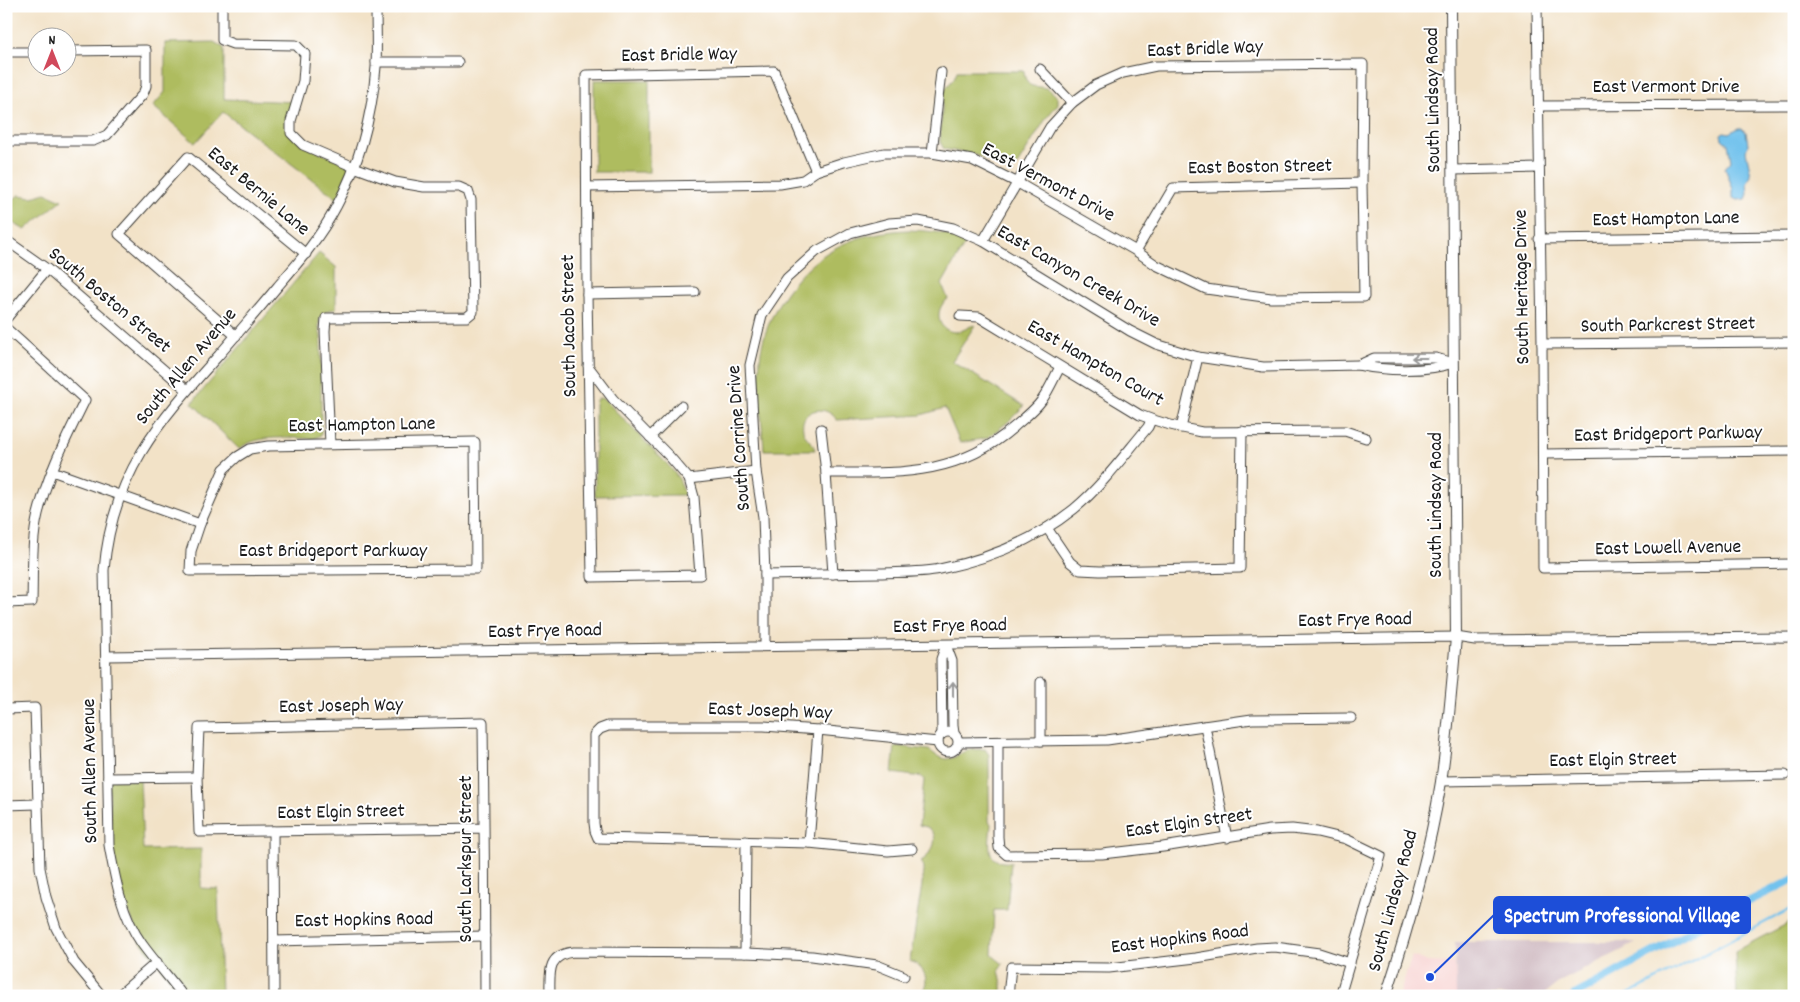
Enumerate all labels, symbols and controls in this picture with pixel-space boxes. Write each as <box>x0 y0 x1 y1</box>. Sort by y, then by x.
street label: South Lindsay Road <box>1419 27 1449 173</box>
north arrow <box>28 28 78 78</box>
text: N <box>49 31 56 51</box>
street label: East Bridle Way <box>1147 34 1264 66</box>
street label: East Bridle Way <box>621 41 738 71</box>
street label: East Vermont Drive <box>1592 74 1740 102</box>
street label: East Vermont Drive <box>977 136 1120 230</box>
street label: East Bernie Lane <box>201 141 316 243</box>
street label: East Boston Street <box>1188 153 1332 183</box>
street label: East Hampton Lane <box>1592 205 1740 235</box>
street label: South Heritage Drive <box>1508 209 1538 365</box>
street label: East Canyon Creek Drive <box>991 219 1165 335</box>
street label: South Boston Street <box>41 241 177 361</box>
street label: South Jacob Street <box>555 254 585 398</box>
street label: South Allen Avenue <box>130 302 245 432</box>
street label: South Parkcrest Street <box>1580 310 1756 342</box>
street label: East Hampton Court <box>1021 313 1169 415</box>
one-way arrow <box>1411 353 1428 363</box>
street label: South Corrine Drive <box>721 364 759 512</box>
street label: East Hampton Lane <box>288 411 436 441</box>
street label: East Bridgeport Parkway <box>1574 419 1763 451</box>
street label: South Lindsay Road <box>1423 432 1451 578</box>
street label: East Lowell Avenue <box>1595 534 1742 564</box>
street label: East Bridgeport Parkway <box>239 538 428 566</box>
street label: East Frye Road <box>1298 606 1412 636</box>
street label: East Frye Road <box>893 612 1007 642</box>
street label: East Frye Road <box>488 617 602 647</box>
one-way arrow <box>948 681 957 697</box>
street label: East Joseph Way <box>279 692 404 722</box>
street label: East Joseph Way <box>707 696 833 728</box>
street label: South Allen Avenue <box>76 698 106 844</box>
street label: East Elgin Street <box>1549 746 1677 776</box>
street label: South Larkspur Street <box>453 775 481 943</box>
street label: East Elgin Street <box>277 798 405 828</box>
street label: East Elgin Street <box>1124 801 1254 847</box>
street label: South Lindsay Road <box>1362 827 1426 975</box>
callout: Spectrum Professional Village <box>1494 897 1750 933</box>
text: Spectrum Professional Village <box>1504 903 1740 933</box>
street label: East Hopkins Road <box>294 906 434 936</box>
street label: East Hopkins Road <box>1109 918 1251 962</box>

